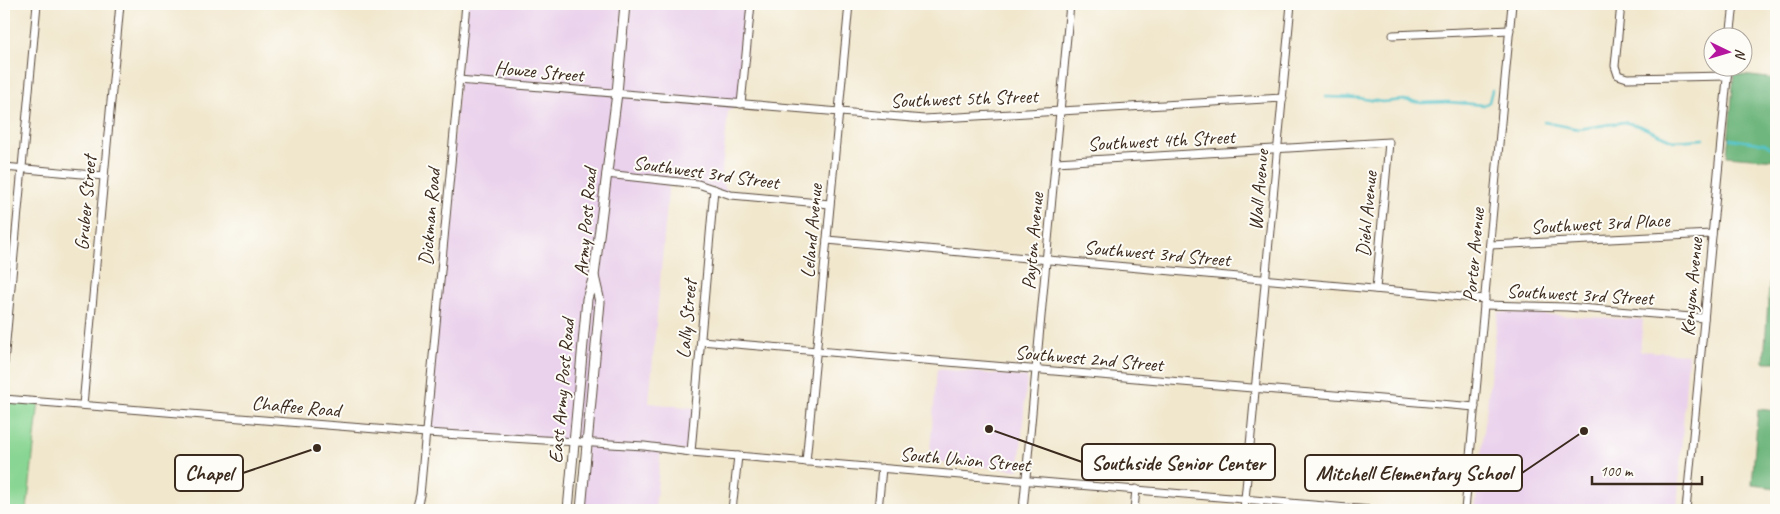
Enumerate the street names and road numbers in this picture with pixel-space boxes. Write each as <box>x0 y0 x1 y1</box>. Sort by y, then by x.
street label: Howze Street <box>493 55 587 88</box>
street label: Southwest 5th Street <box>890 83 1041 114</box>
street label: Southwest 4th Street <box>1087 124 1238 157</box>
street label: Wall Avenue <box>1243 147 1275 231</box>
street label: Southwest 3rd Street <box>631 150 783 195</box>
street label: Gruber Street <box>69 151 102 252</box>
street label: Dickman Road <box>413 164 446 267</box>
street label: Army Post Road <box>568 164 603 277</box>
street label: Diehl Avenue <box>1350 169 1383 258</box>
street label: Leland Avenue <box>795 181 828 279</box>
street label: Payton Avenue <box>1016 190 1049 291</box>
street label: Porter Avenue <box>1457 206 1490 303</box>
street label: Southwest 3rd Place <box>1530 207 1671 240</box>
street label: Southwest 3rd Street <box>1083 235 1234 273</box>
street label: Kenyon Avenue <box>1675 235 1708 337</box>
street label: Lally Street <box>671 275 703 359</box>
street label: Southwest 3rd Street <box>1506 278 1656 311</box>
street label: East Army Post Road <box>543 315 581 464</box>
street label: Southwest 2nd Street <box>1014 340 1166 378</box>
street label: Chaffee Road <box>251 390 344 423</box>
street label: South Union Street <box>899 441 1034 478</box>

